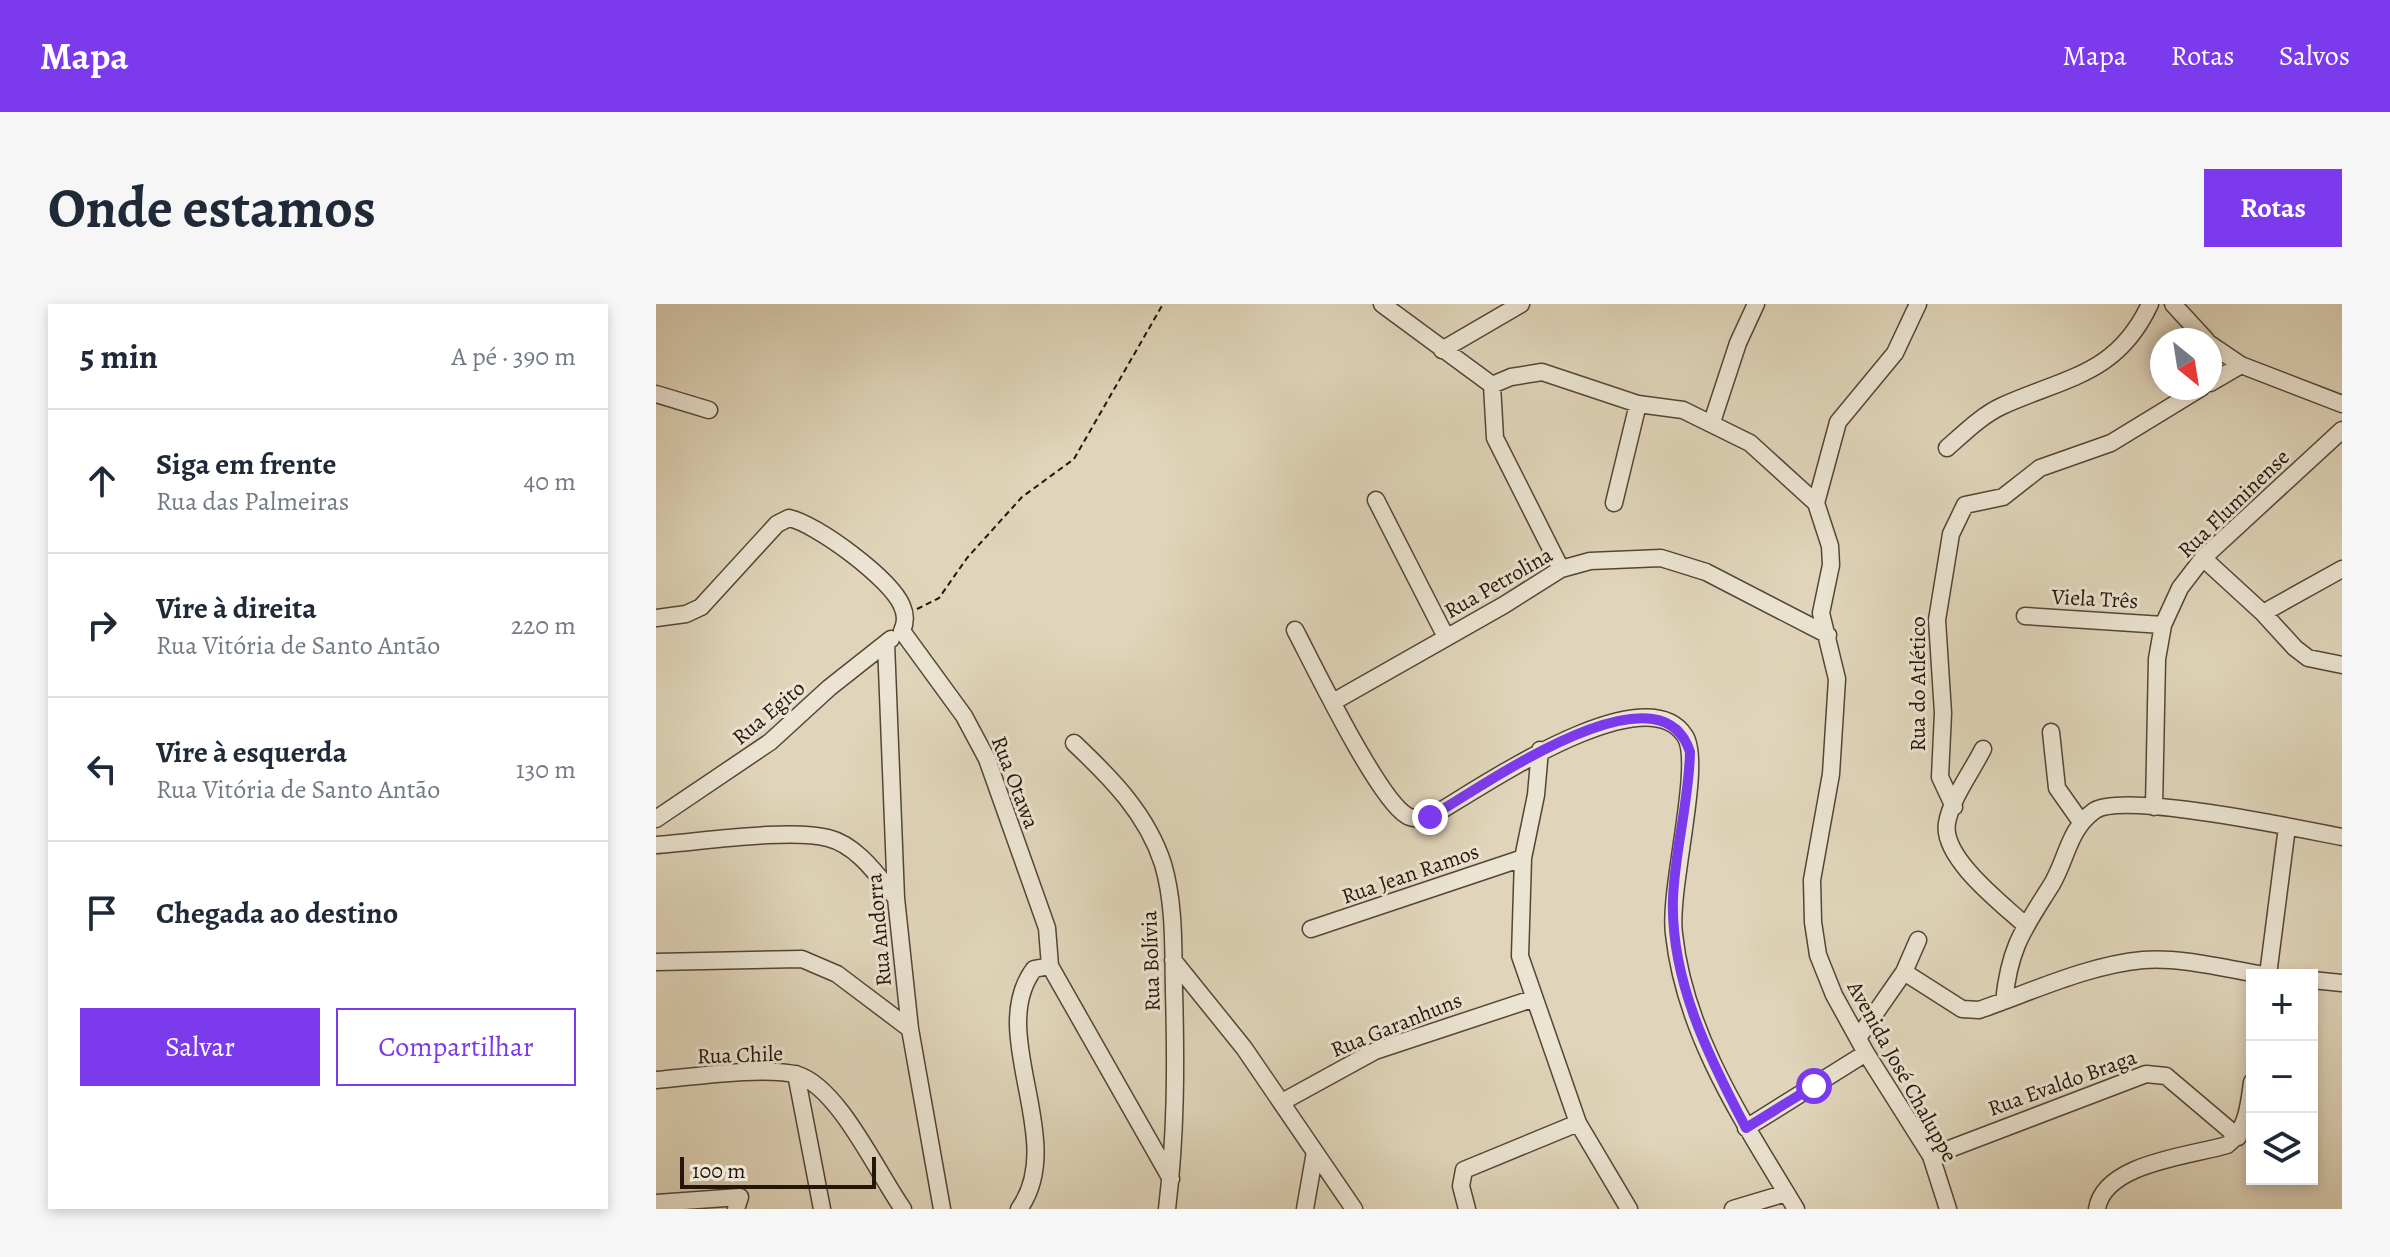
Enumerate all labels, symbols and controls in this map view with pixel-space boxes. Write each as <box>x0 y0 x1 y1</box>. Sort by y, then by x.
text: Mapa <box>40 30 129 82</box>
text: Mapa <box>2063 37 2127 75</box>
text: Rotas <box>2171 37 2235 75</box>
text: Salvos <box>2279 37 2350 75</box>
button: Rotas <box>2204 169 2342 247</box>
text: Onde estamos <box>48 170 376 246</box>
north arrow <box>2150 328 2222 400</box>
text: 5 min <box>80 333 158 380</box>
text: A pé · 390 m <box>452 339 576 374</box>
street label: Rua Fluminense <box>2171 443 2296 565</box>
text: Siga em frente <box>156 444 336 484</box>
icon: ahead <box>80 459 124 503</box>
text: 40 m <box>524 464 576 499</box>
text: Rua das Palmeiras <box>156 484 349 519</box>
street label: Rua Petrolina <box>1439 539 1559 626</box>
street label: Viela Três <box>2050 582 2139 616</box>
text: Vire à direita <box>156 588 317 628</box>
icon: right <box>80 603 124 647</box>
text: 220 m <box>511 608 576 643</box>
street label: Rua do Atlético <box>1903 616 1933 752</box>
text: Rua Vitória de Santo Antão <box>156 628 440 663</box>
street label: Rua Egito <box>726 673 812 752</box>
text: Vire à esquerda <box>156 732 347 772</box>
street label: Rua Otawa <box>984 732 1047 834</box>
icon: left <box>80 747 124 791</box>
text: 130 m <box>516 752 576 787</box>
text: Rua Vitória de Santo Antão <box>156 772 440 807</box>
route end <box>1412 799 1448 835</box>
street label: Rua Jean Ramos <box>1338 836 1483 911</box>
street label: Rua Andorra <box>859 871 899 988</box>
icon: arrive <box>80 891 124 935</box>
text: Chegada ao destino <box>156 893 398 933</box>
street label: Rua Bolívia <box>1134 909 1168 1012</box>
map controls <box>2246 969 2318 1185</box>
button: + <box>2246 969 2318 1041</box>
street label: Avenida José Chaluppe <box>1839 975 1964 1167</box>
street label: Rua Garanhuns <box>1326 985 1466 1065</box>
button: Salvar <box>80 1008 320 1086</box>
button: Compartilhar <box>336 1008 576 1086</box>
street label: Rua Chile <box>696 1039 784 1071</box>
button: − <box>2246 1041 2318 1113</box>
street label: Rua Evaldo Braga <box>1984 1042 2142 1124</box>
route start <box>1796 1068 1832 1104</box>
button: layers <box>2246 1113 2318 1185</box>
scale bar <box>680 1153 876 1189</box>
text: 100 m <box>692 1156 746 1186</box>

